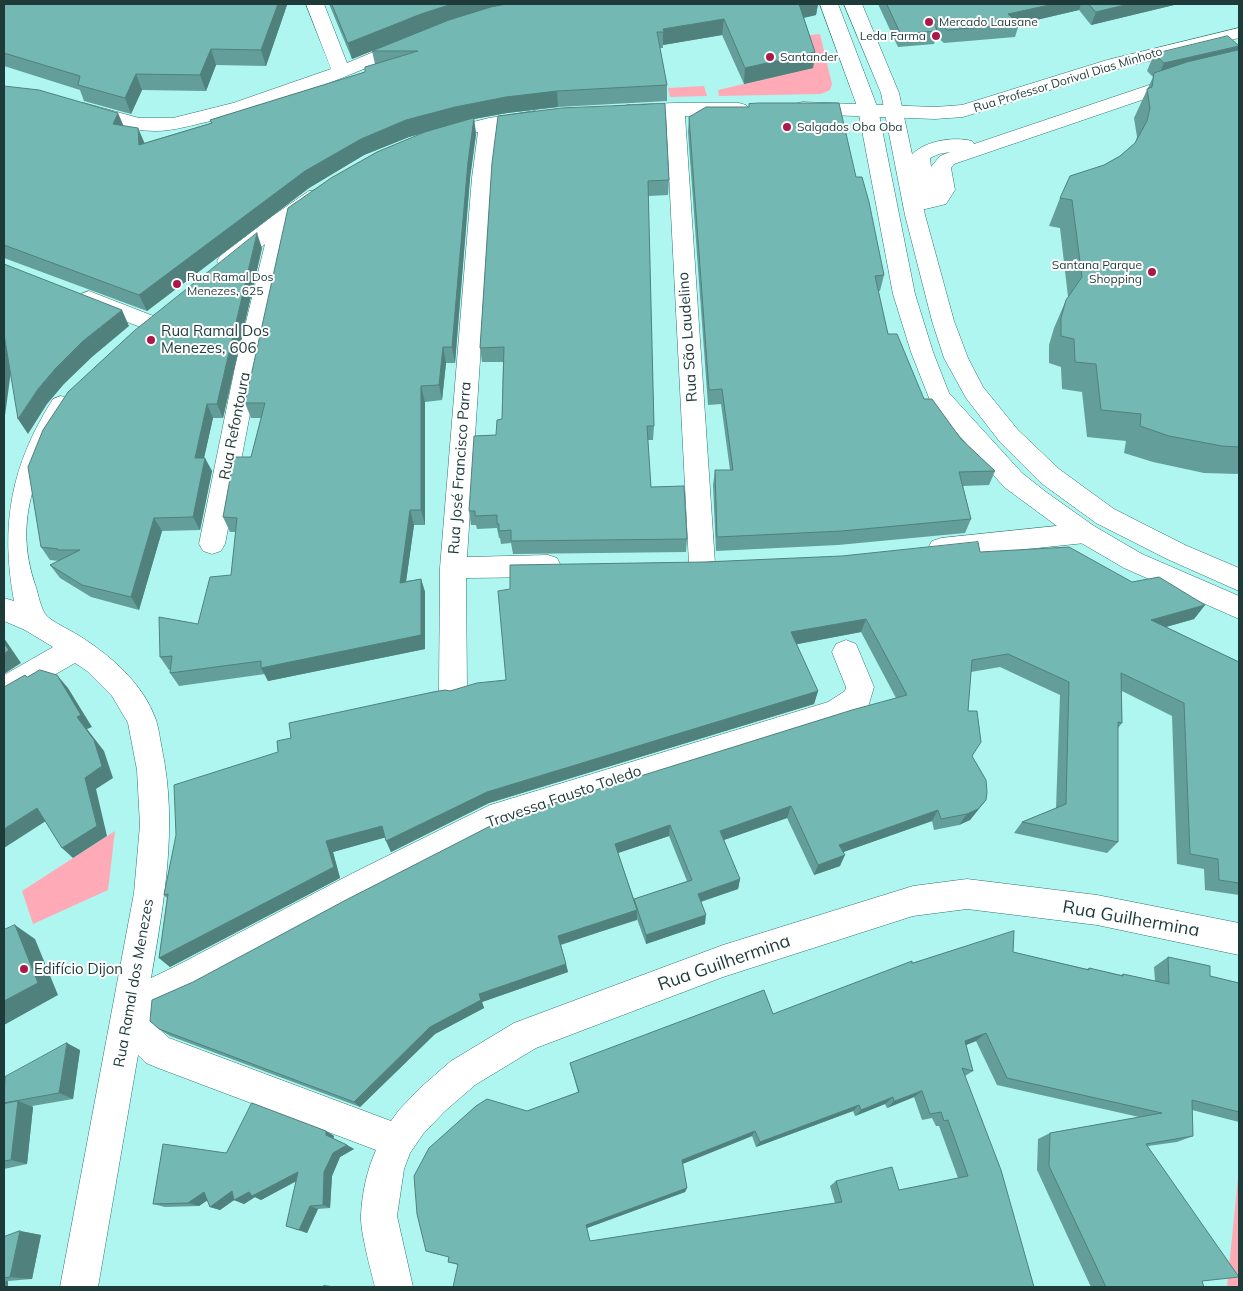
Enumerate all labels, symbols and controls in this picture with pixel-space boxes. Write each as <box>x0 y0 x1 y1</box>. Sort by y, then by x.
place label: Mercado Lausane <box>939 15 1038 29</box>
marker: Mercado Lausane <box>923 16 935 28</box>
place label: Leda Farma <box>860 29 926 43</box>
marker: Leda Farma <box>930 30 942 42</box>
street label: Rua Professor Dorival Dias Minhoto <box>972 44 1164 116</box>
place label: Santander <box>780 50 838 64</box>
marker: Santander <box>764 51 776 63</box>
place label: Salgados Oba Oba <box>797 120 903 134</box>
marker: Salgados Oba Oba <box>781 121 793 133</box>
place label: Santana Parque Shopping <box>1052 258 1142 286</box>
marker: Santana Parque Shopping <box>1146 266 1158 278</box>
place label: Rua Ramal Dos Menezes, 625 <box>187 270 274 298</box>
street label: Rua São Laudelino <box>674 271 702 403</box>
marker: Rua Ramal Dos Menezes, 625 <box>171 278 183 290</box>
place label: Rua Ramal Dos Menezes, 606 <box>161 322 269 357</box>
marker: Rua Ramal Dos Menezes, 606 <box>145 334 157 346</box>
street label: Rua Refontoura <box>216 371 254 481</box>
street label: Rua José Francisco Parra <box>445 381 475 555</box>
street label: Travessa Fausto Toledo <box>484 762 644 832</box>
street label: Rua Guilhermina <box>1061 896 1201 942</box>
street label: Rua Ramal dos Menezes <box>110 897 158 1069</box>
street label: Rua Guilhermina <box>655 930 793 996</box>
place label: Edifício Dijon <box>34 960 123 978</box>
marker: Edifício Dijon <box>18 963 30 975</box>

